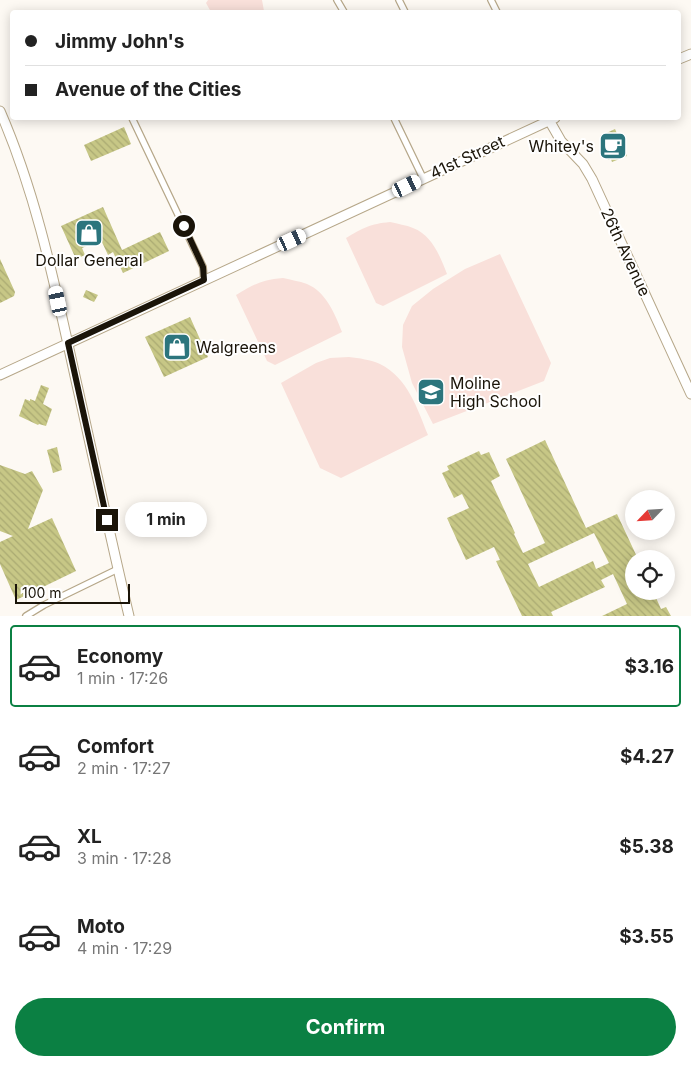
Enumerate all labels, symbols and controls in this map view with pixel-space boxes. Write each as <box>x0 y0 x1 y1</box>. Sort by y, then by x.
text: Jimmy John's <box>55 30 185 53</box>
text: Avenue of the Cities <box>55 78 241 101</box>
street label: 41st Street <box>427 131 507 183</box>
cafe icon: Whitey's <box>598 131 628 161</box>
place label: Whitey's <box>529 136 594 156</box>
car <box>390 173 423 199</box>
street label: 26th Avenue <box>597 205 655 299</box>
route start <box>173 215 195 237</box>
shop icon: Dollar General <box>74 218 104 248</box>
car <box>275 227 308 253</box>
place label: Dollar General <box>35 250 143 270</box>
car <box>47 285 68 317</box>
shop icon: Walgreens <box>162 332 192 362</box>
place label: Walgreens <box>196 337 276 357</box>
place label: Moline High School <box>450 373 541 411</box>
school or university icon: Moline High School <box>416 377 446 407</box>
north arrow <box>625 490 675 540</box>
map controls <box>625 490 675 600</box>
callout: 1 min <box>124 502 207 538</box>
route end <box>96 509 118 531</box>
text: 1 min <box>146 509 186 529</box>
button: locate <box>625 550 675 600</box>
scale bar <box>15 581 130 604</box>
text: 100 m <box>22 584 62 601</box>
icon: car <box>17 644 62 689</box>
text: Economy <box>77 645 163 668</box>
text: $3.16 <box>625 655 674 678</box>
text: 1 min · 17:26 <box>77 668 168 688</box>
icon: car <box>17 734 62 779</box>
text: Comfort <box>77 735 154 758</box>
text: $4.27 <box>620 745 674 768</box>
text: 2 min · 17:27 <box>77 758 171 778</box>
icon: car <box>17 824 62 869</box>
text: XL <box>77 825 102 848</box>
text: $5.38 <box>619 835 674 858</box>
text: 3 min · 17:28 <box>77 848 172 868</box>
icon: car <box>17 914 62 959</box>
text: Moto <box>77 915 125 938</box>
text: $3.55 <box>619 925 674 948</box>
text: 4 min · 17:29 <box>77 938 172 958</box>
button: Confirm <box>15 998 676 1056</box>

